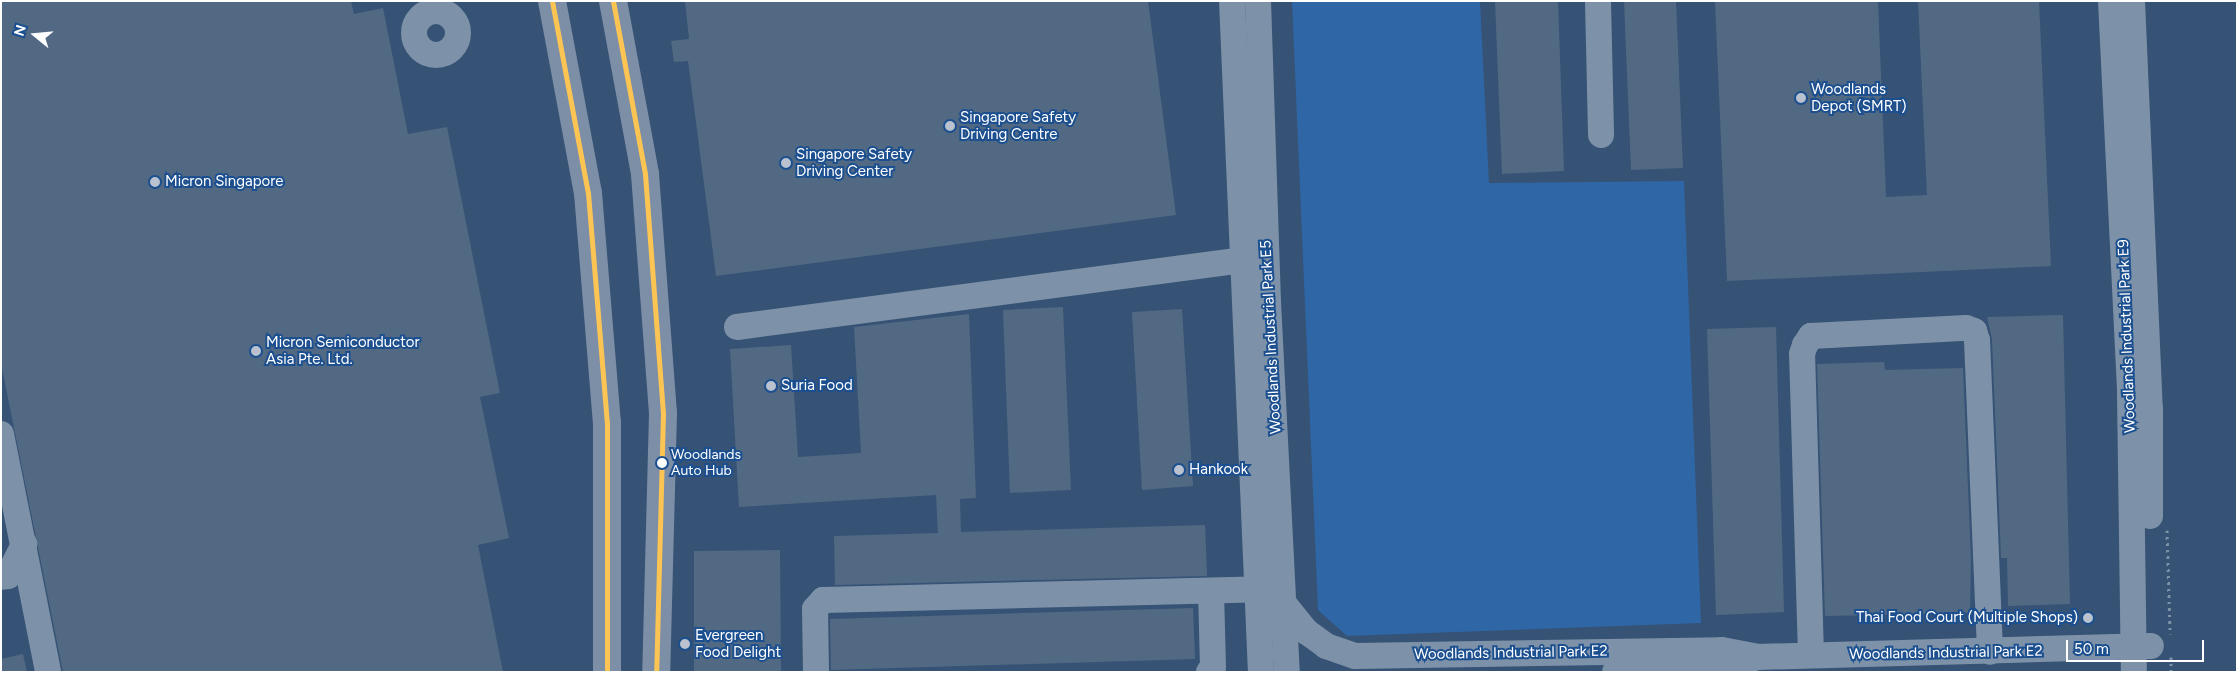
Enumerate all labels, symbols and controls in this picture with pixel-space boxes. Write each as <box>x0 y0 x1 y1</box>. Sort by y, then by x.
north arrow <box>10 10 60 60</box>
text: N <box>10 23 30 38</box>
place label: Woodlands Depot (SMRT) <box>1811 80 1907 115</box>
marker: Woodlands Depot (SMRT) <box>1795 92 1807 104</box>
place label: Singapore Safety Driving Centre <box>960 108 1076 143</box>
marker: Singapore Safety Driving Centre <box>944 120 956 132</box>
place label: Singapore Safety Driving Center <box>796 145 912 180</box>
marker: Singapore Safety Driving Center <box>780 157 792 169</box>
place label: Micron Singapore <box>165 173 283 191</box>
marker: Micron Singapore <box>149 176 161 188</box>
street label: Woodlands Industrial Park E9 <box>2115 239 2139 433</box>
street label: Woodlands Industrial Park E5 <box>1257 240 1285 434</box>
place label: Micron Semiconductor Asia Pte. Ltd. <box>266 333 420 368</box>
marker: Micron Semiconductor Asia Pte. Ltd. <box>250 345 262 357</box>
place label: Suria Food <box>781 377 853 395</box>
marker: Suria Food <box>765 380 777 392</box>
place label: Woodlands Auto Hub <box>671 447 741 480</box>
marker: Woodlands Auto Hub <box>657 458 667 468</box>
place label: Hankook <box>1189 461 1248 479</box>
marker: Hankook <box>1173 464 1185 476</box>
place label: Thai Food Court (Multiple Shops) <box>1856 609 2078 627</box>
marker: Thai Food Court (Multiple Shops) <box>2082 612 2094 624</box>
place label: Evergreen Food Delight <box>695 626 781 661</box>
scale bar <box>2068 630 2206 662</box>
marker: Evergreen Food Delight <box>679 638 691 650</box>
text: 50 m <box>2074 640 2109 658</box>
street label: Woodlands Industrial Park E2 <box>1414 642 1608 664</box>
street label: Woodlands Industrial Park E2 <box>1849 642 2043 664</box>

